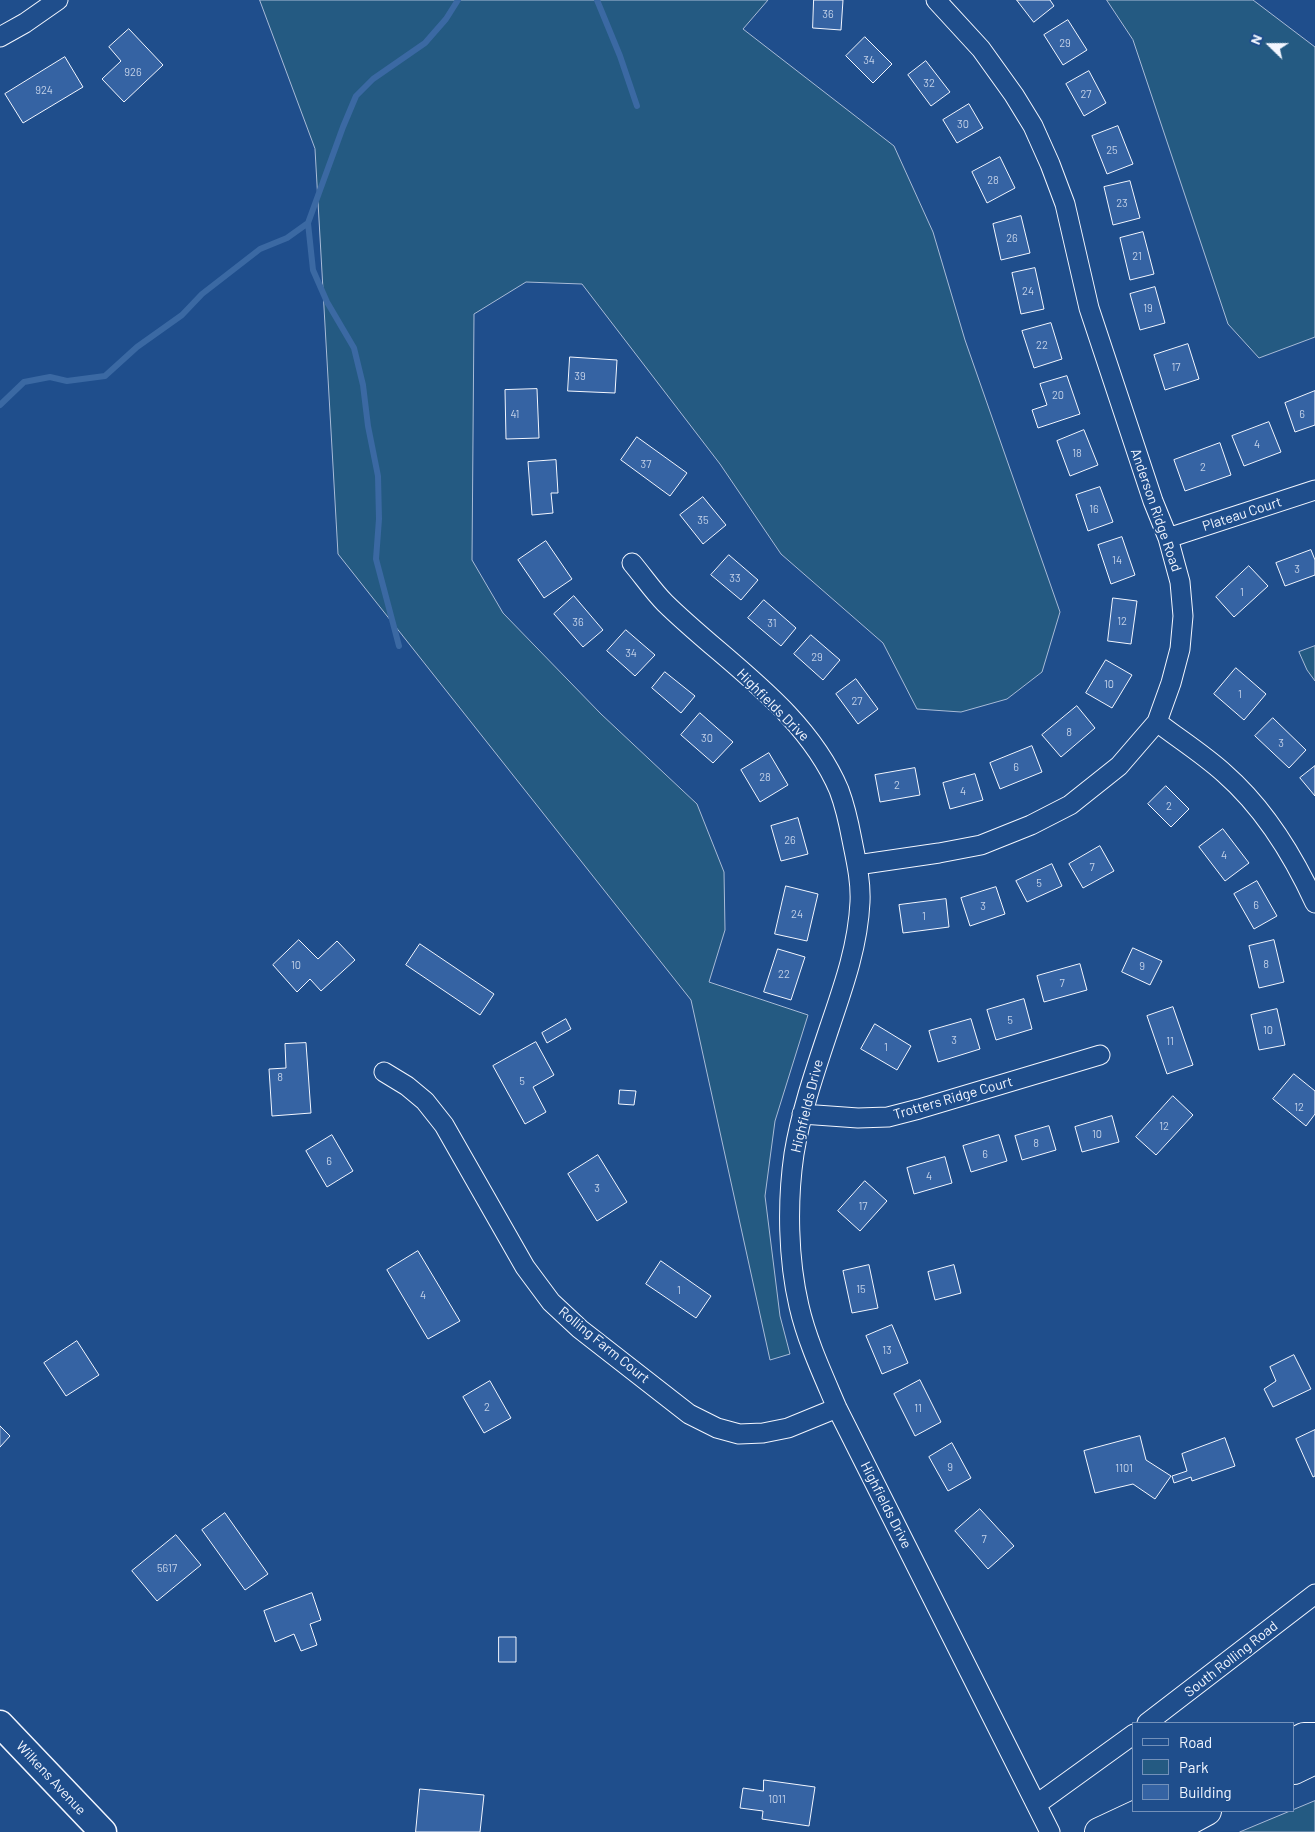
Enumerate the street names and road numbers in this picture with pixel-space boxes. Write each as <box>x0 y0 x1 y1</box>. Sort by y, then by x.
street label: Anderson Ridge Road <box>1127 446 1185 574</box>
street label: Plateau Court <box>1200 493 1284 535</box>
street label: Highfields Drive <box>733 665 813 745</box>
street label: Highfields Drive <box>787 1058 827 1154</box>
street label: Trotters Ridge Court <box>891 1073 1015 1123</box>
street label: Rolling Farm Court <box>555 1303 653 1387</box>
street label: Highfields Drive <box>857 1459 915 1551</box>
street label: South Rolling Road <box>1181 1617 1281 1701</box>
street label: Wilkens Avenue <box>13 1738 89 1818</box>

